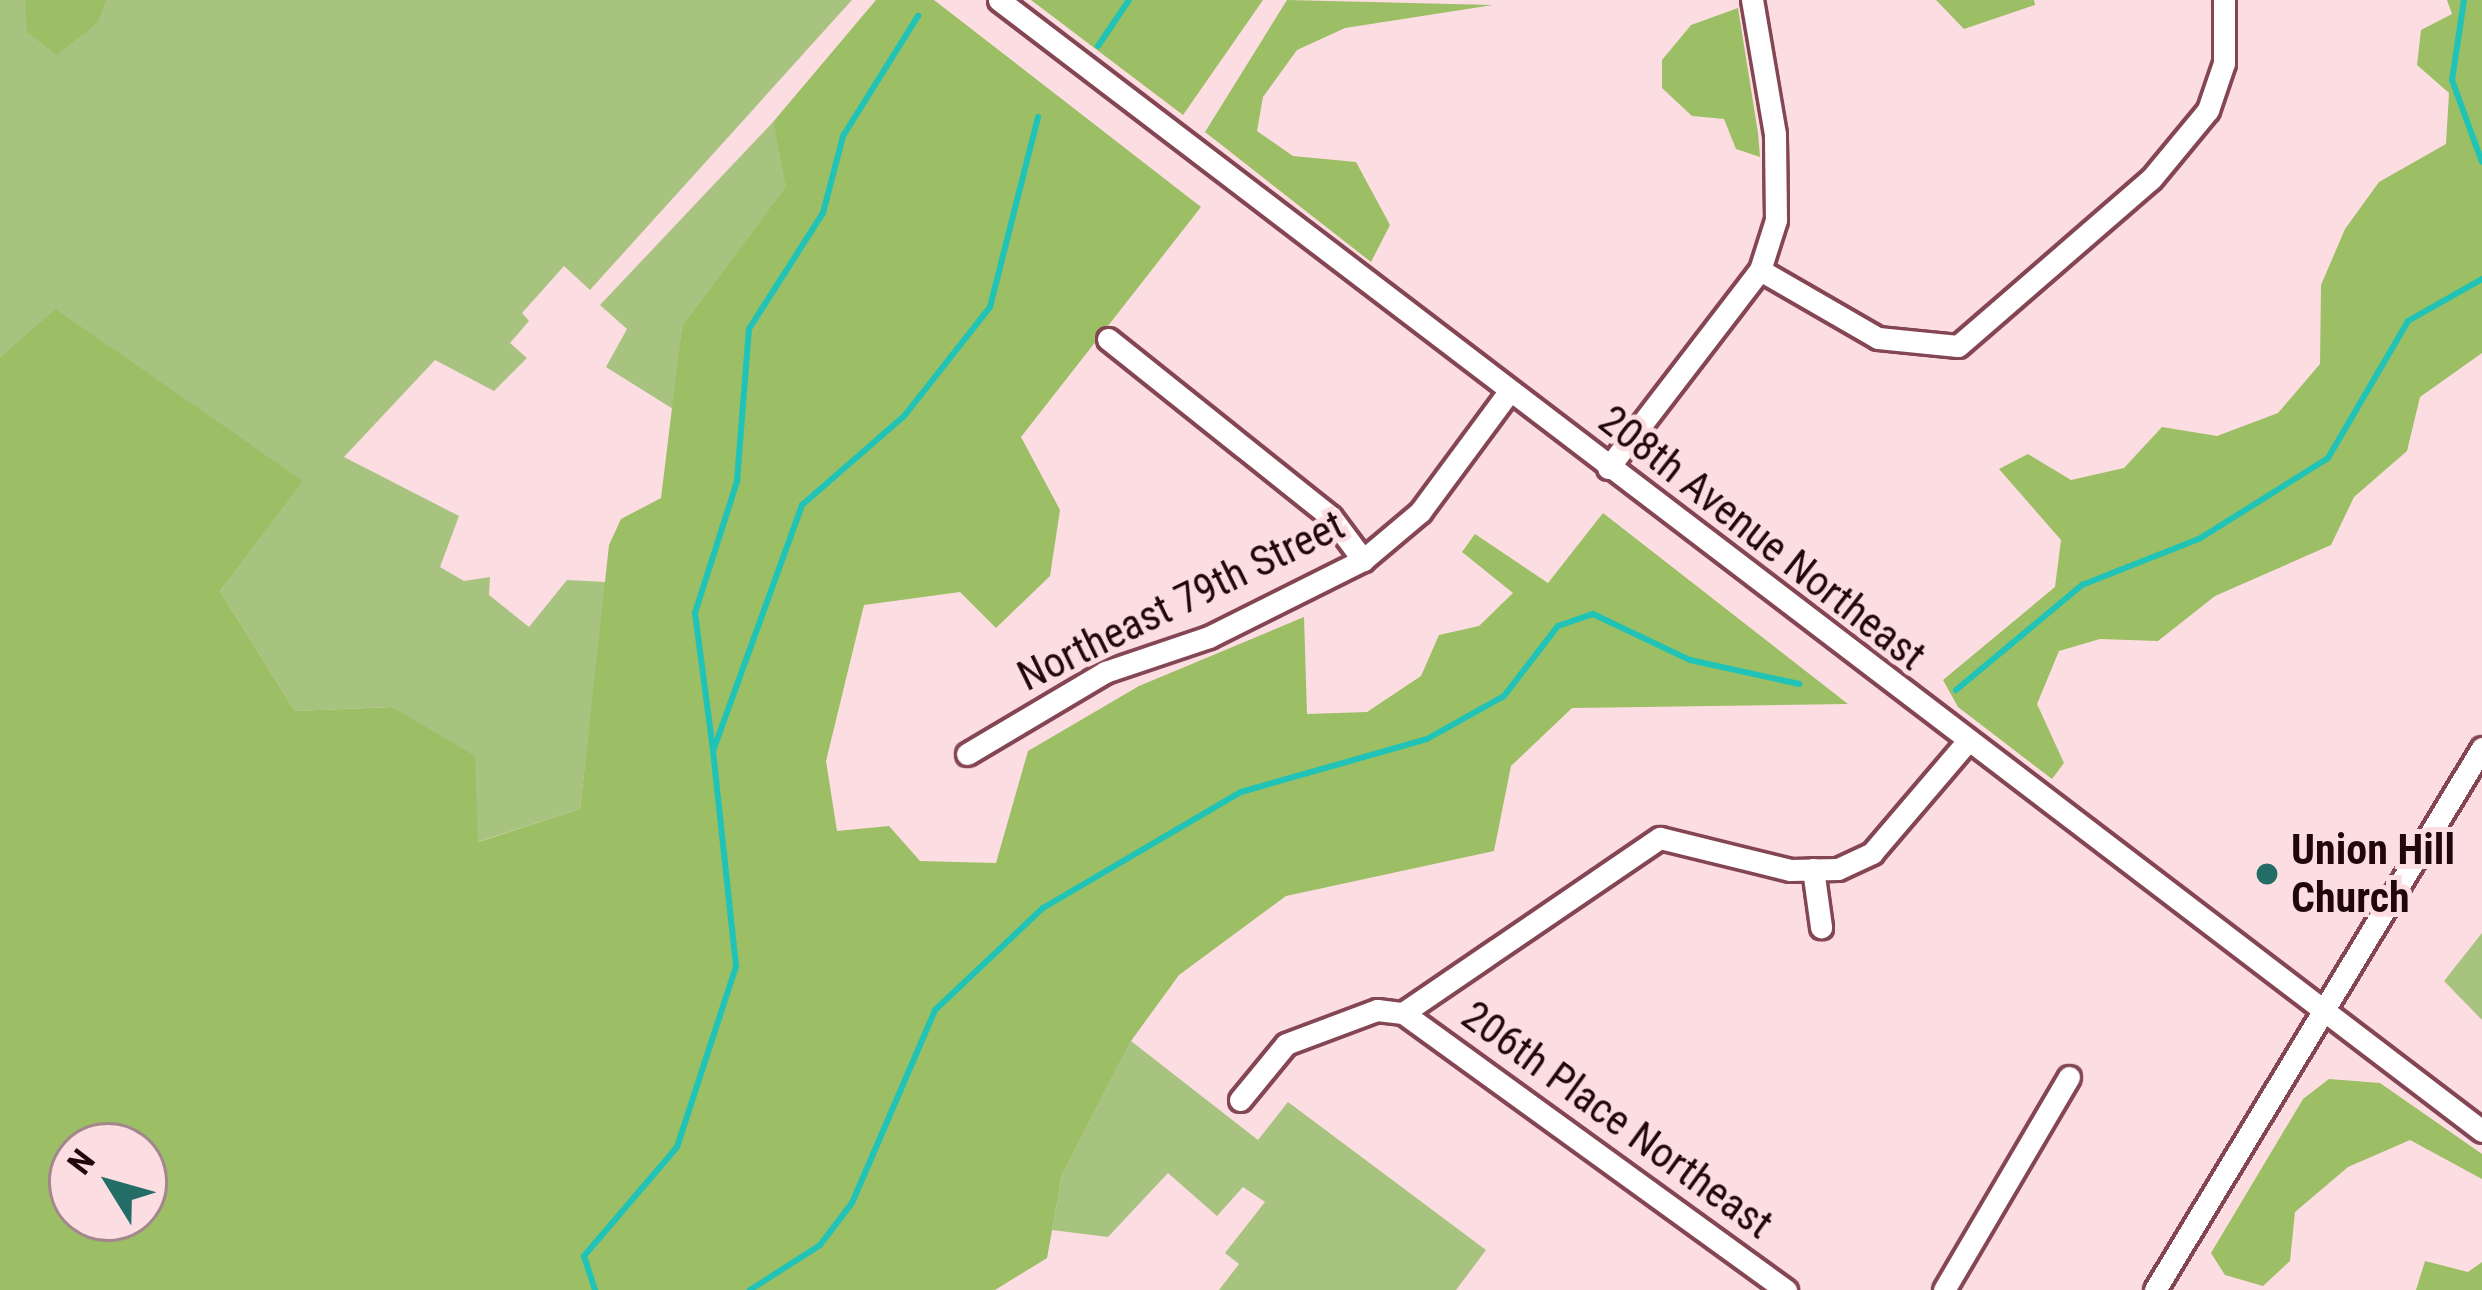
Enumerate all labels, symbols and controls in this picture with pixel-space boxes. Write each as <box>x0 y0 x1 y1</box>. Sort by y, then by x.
street label: 208th Avenue Northeast <box>1589 395 1935 681</box>
street label: Northeast 79th Street <box>1010 500 1352 702</box>
place label: Union Hill Church <box>2291 825 2455 924</box>
marker: Union Hill Church <box>2254 861 2280 887</box>
street label: 206th Place Northeast <box>1452 990 1782 1250</box>
north arrow <box>48 1122 168 1242</box>
text: N <box>60 1142 103 1182</box>

